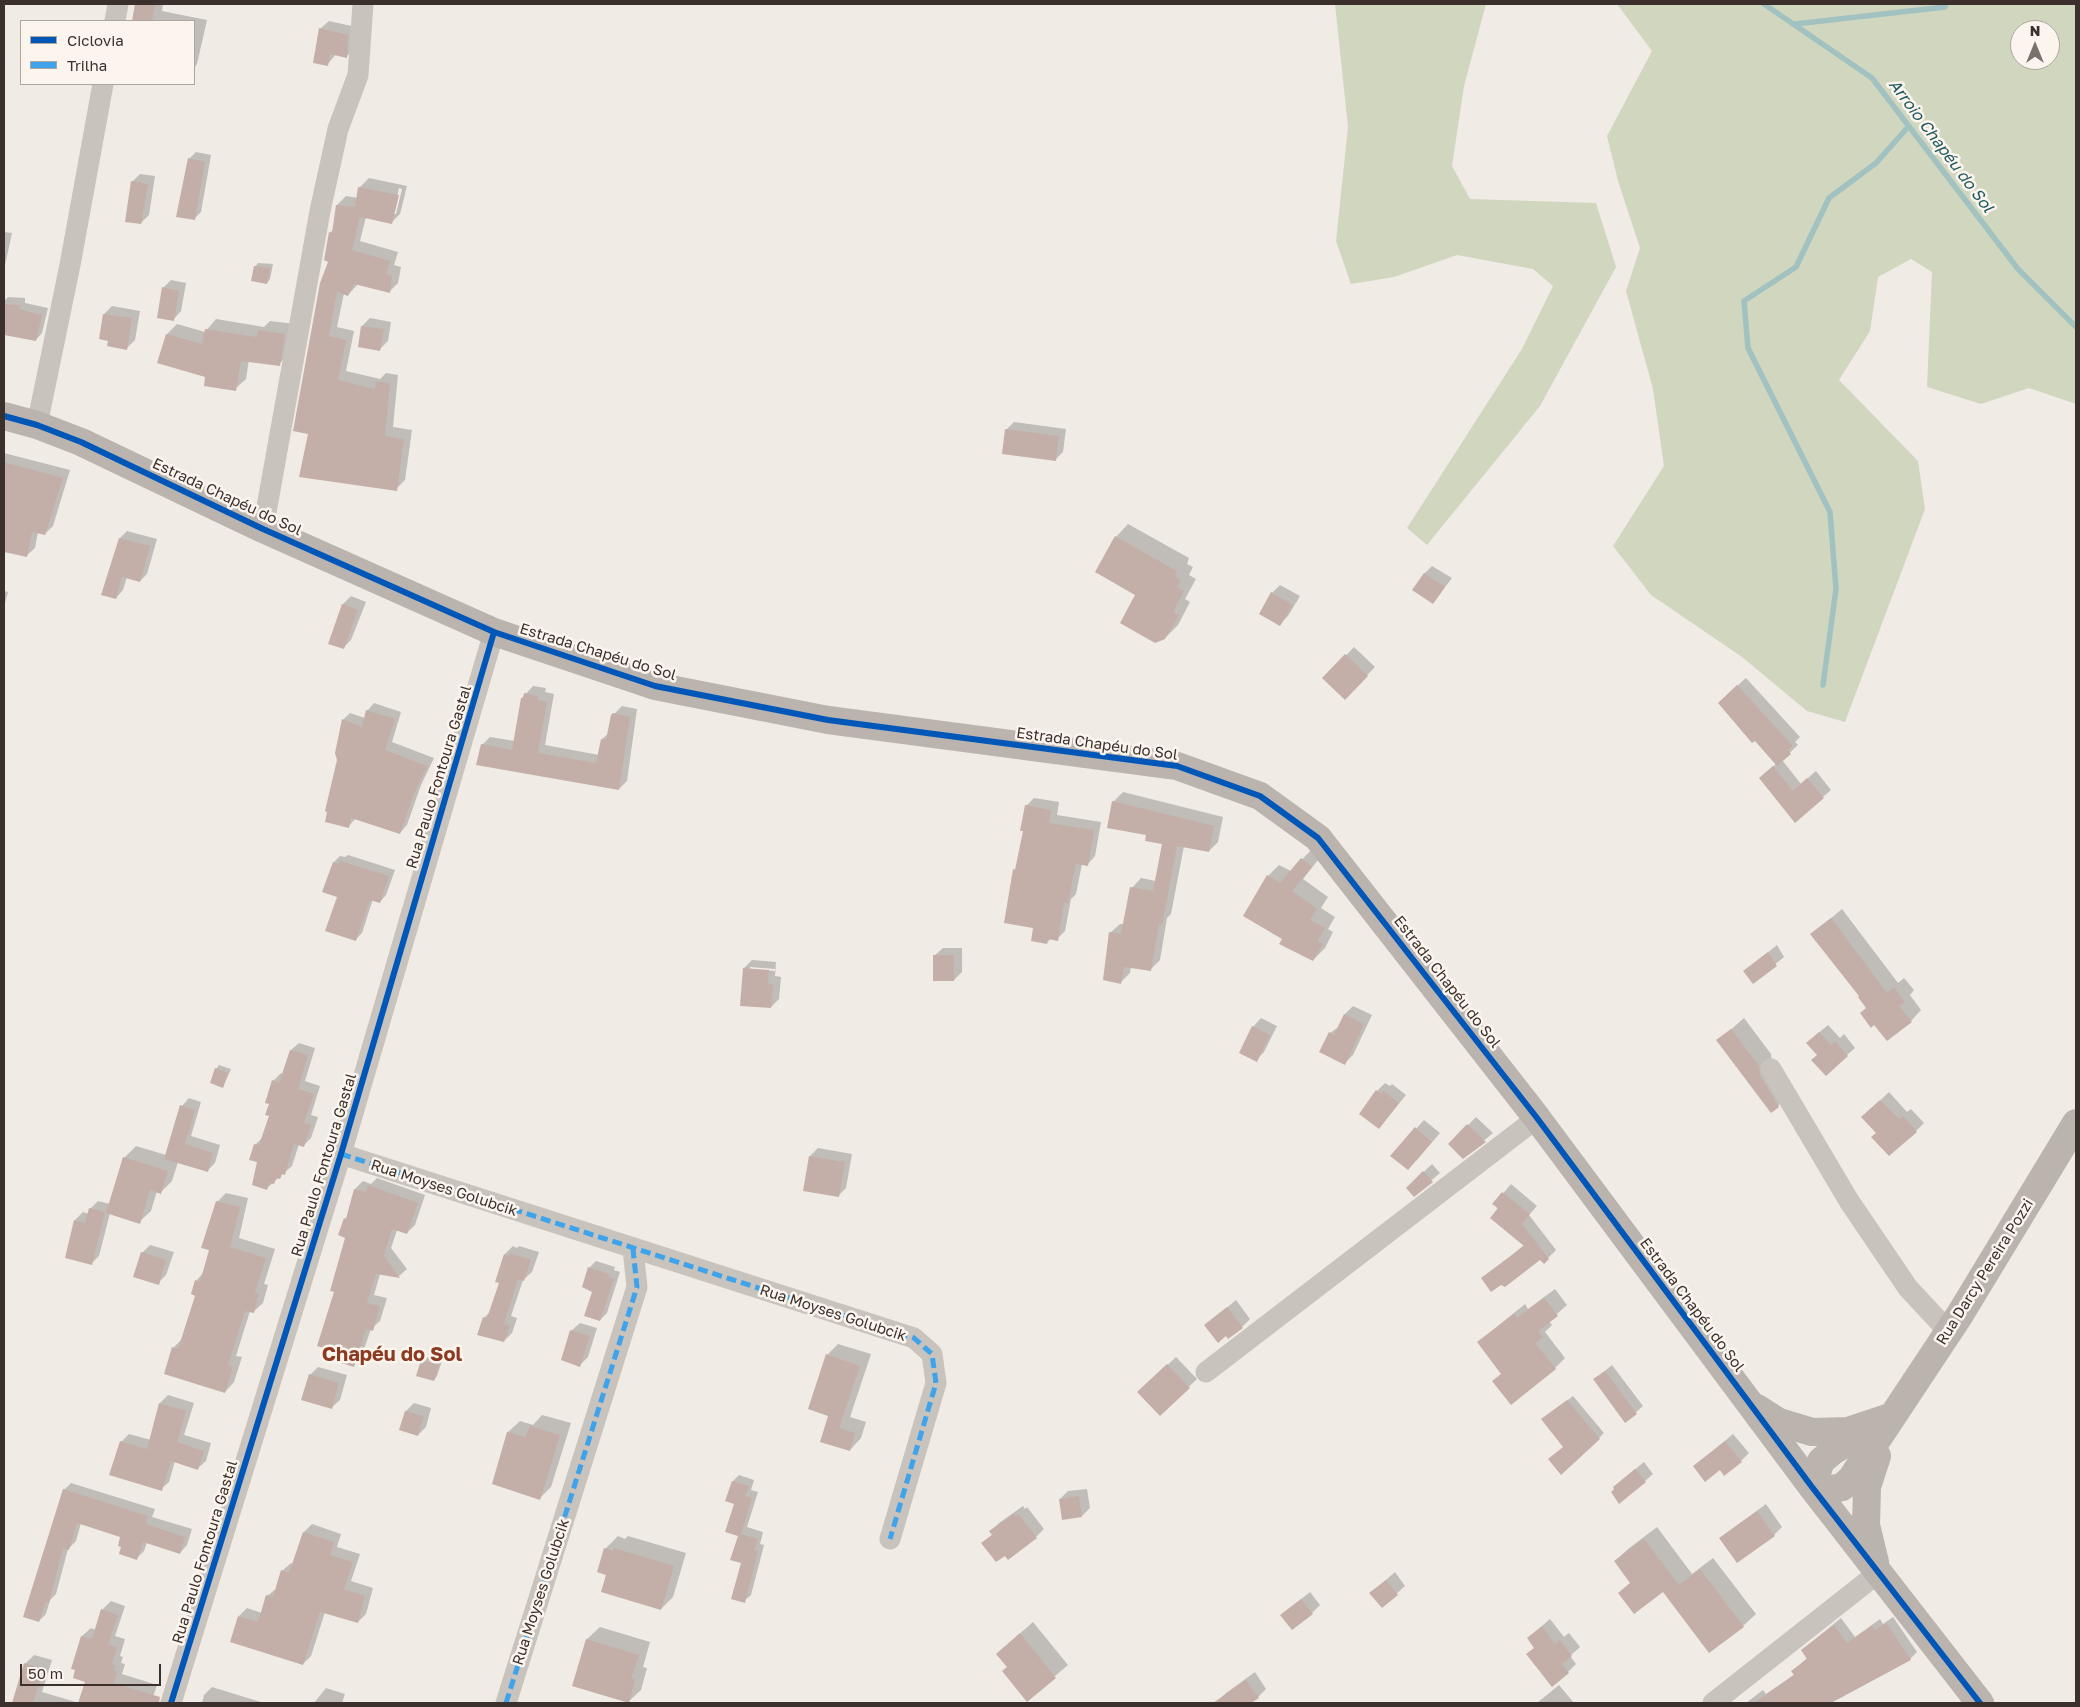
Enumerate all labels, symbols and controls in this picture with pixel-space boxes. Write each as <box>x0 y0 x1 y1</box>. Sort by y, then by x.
legend <box>20 20 195 85</box>
north arrow <box>2010 20 2060 70</box>
text: N <box>2030 22 2040 39</box>
text: Ciclovia <box>67 31 124 49</box>
text: Trilha <box>67 56 107 74</box>
water label: Arroio Chapéu do Sol <box>1885 76 1997 216</box>
street label: Estrada Chapéu do Sol <box>149 454 305 540</box>
street label: Estrada Chapéu do Sol <box>518 620 678 684</box>
street label: Rua Paulo Fontoura Gastal <box>402 683 476 871</box>
street label: Estrada Chapéu do Sol <box>1015 724 1179 764</box>
street label: Estrada Chapéu do Sol <box>1390 912 1504 1052</box>
street label: Rua Paulo Fontoura Gastal <box>287 1071 361 1259</box>
street label: Rua Moyses Golubcik <box>369 1156 519 1220</box>
street label: Rua Darcy Pereira Pozzi <box>1933 1196 2037 1348</box>
street label: Estrada Chapéu do Sol <box>1636 1235 1748 1375</box>
street label: Rua Moyses Golubcik <box>758 1281 908 1345</box>
district label: Chapéu do Sol <box>322 1343 462 1367</box>
street label: Rua Paulo Fontoura Gastal <box>168 1458 242 1646</box>
street label: Rua Moyses Golubcik <box>509 1517 573 1667</box>
scale bar <box>22 1654 164 1686</box>
text: 50 m <box>28 1664 63 1682</box>

